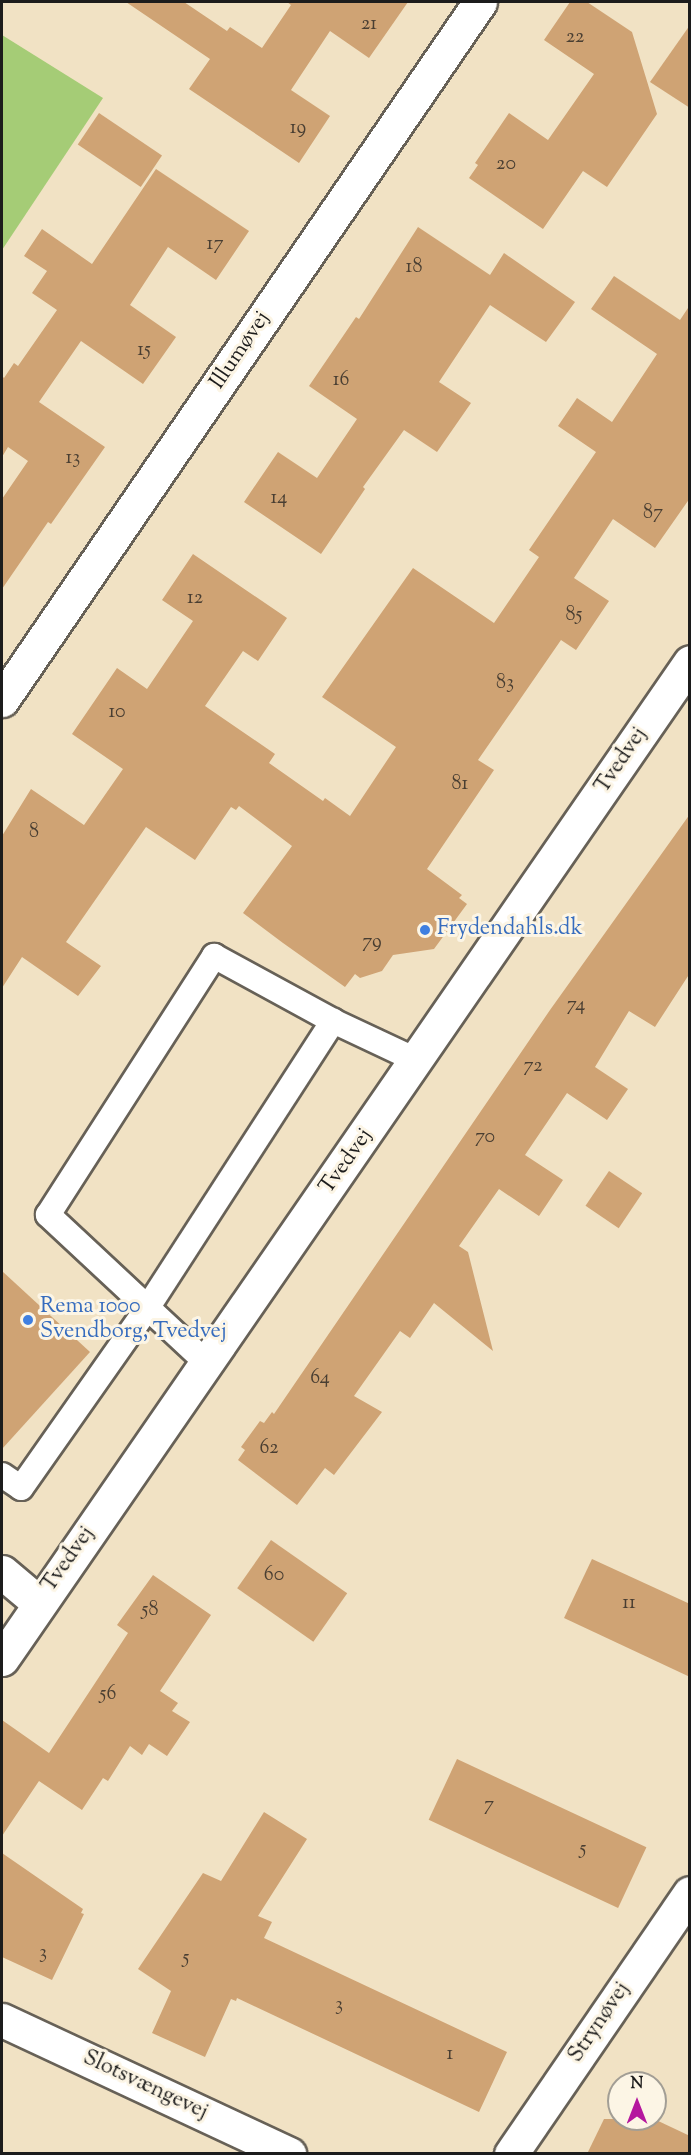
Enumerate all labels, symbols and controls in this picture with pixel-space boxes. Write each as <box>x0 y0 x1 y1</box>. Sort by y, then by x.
house number: 21 <box>361 12 377 36</box>
house number: 22 <box>566 25 584 49</box>
house number: 19 <box>290 116 306 140</box>
house number: 20 <box>496 152 516 176</box>
house number: 17 <box>207 232 223 256</box>
house number: 18 <box>406 255 422 279</box>
street label: Illumøvej <box>205 307 277 395</box>
house number: 15 <box>137 338 151 362</box>
house number: 16 <box>333 368 349 392</box>
house number: 13 <box>66 446 80 470</box>
house number: 14 <box>271 486 287 510</box>
house number: 87 <box>643 501 663 525</box>
house number: 12 <box>187 586 203 610</box>
house number: 85 <box>566 603 582 627</box>
house number: 83 <box>496 671 514 695</box>
house number: 10 <box>108 700 126 724</box>
street label: Tvedvej <box>590 723 654 799</box>
house number: 81 <box>452 772 468 796</box>
house number: 8 <box>29 820 39 844</box>
place label: Frydendahls.dk <box>437 917 583 943</box>
marker: Frydendahls.dk <box>418 923 432 937</box>
house number: 79 <box>362 930 382 954</box>
house number: 74 <box>567 993 585 1017</box>
house number: 72 <box>523 1054 543 1078</box>
street label: Tvedvej <box>315 1124 379 1200</box>
house number: 70 <box>475 1125 495 1149</box>
place label: Rema 1000 Svendborg, Tvedvej <box>40 1294 227 1346</box>
marker: Rema 1000 Svendborg, Tvedvej <box>21 1313 35 1327</box>
house number: 64 <box>310 1366 330 1390</box>
house number: 62 <box>259 1436 279 1460</box>
street label: Tvedvej <box>37 1522 101 1598</box>
house number: 60 <box>264 1563 284 1587</box>
house number: 11 <box>622 1591 636 1615</box>
house number: 58 <box>142 1598 158 1622</box>
house number: 56 <box>100 1682 116 1706</box>
house number: 7 <box>484 1793 494 1817</box>
house number: 5 <box>580 1837 586 1861</box>
house number: 3 <box>39 1941 47 1965</box>
house number: 5 <box>183 1946 189 1970</box>
street label: Strynøvej <box>564 1978 636 2068</box>
house number: 3 <box>335 1993 343 2017</box>
house number: 1 <box>447 2042 453 2066</box>
street label: Slotsvængevej <box>78 2046 212 2126</box>
north arrow <box>607 2071 667 2131</box>
text: N <box>631 2073 643 2096</box>

